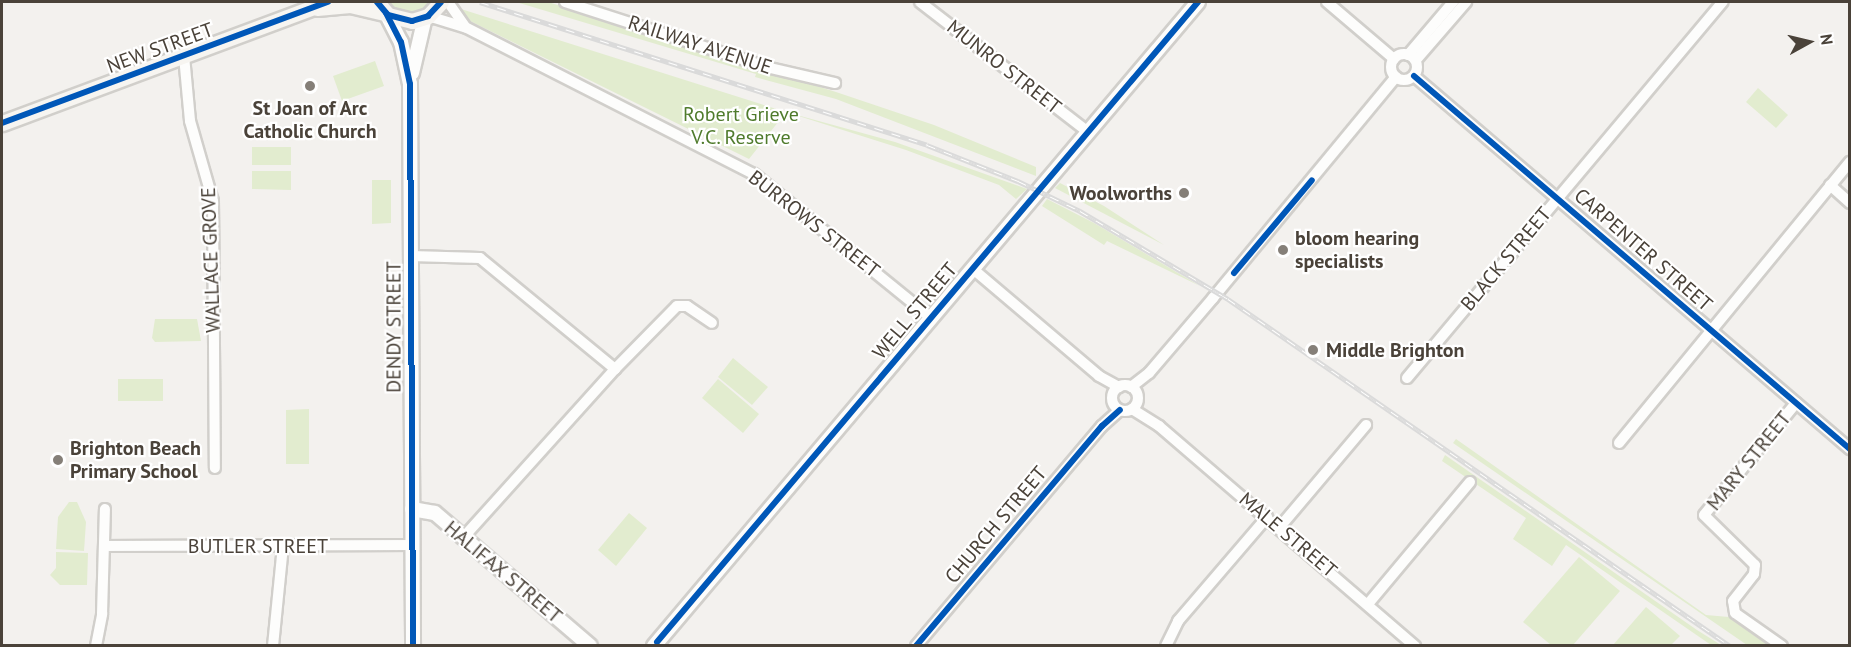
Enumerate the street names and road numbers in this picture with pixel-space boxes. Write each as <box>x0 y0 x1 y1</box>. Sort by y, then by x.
street label: RAILWAY AVENUE <box>625 10 775 80</box>
street label: MUNRO STREET <box>942 15 1066 119</box>
street label: NEW STREET <box>103 18 217 78</box>
street label: BURROWS STREET <box>744 165 884 283</box>
street label: CARPENTER STREET <box>1569 184 1717 316</box>
street label: WALLACE GROVE <box>196 187 226 333</box>
street label: BLACK STREET <box>1456 202 1556 316</box>
street label: WELL STREET <box>867 258 963 364</box>
street label: DENDY STREET <box>382 261 406 393</box>
street label: MARY STREET <box>1702 406 1796 516</box>
street label: CHURCH STREET <box>940 462 1052 588</box>
street label: MALE STREET <box>1234 487 1342 583</box>
street label: HALIFAX STREET <box>439 516 567 628</box>
street label: BUTLER STREET <box>188 534 328 558</box>

